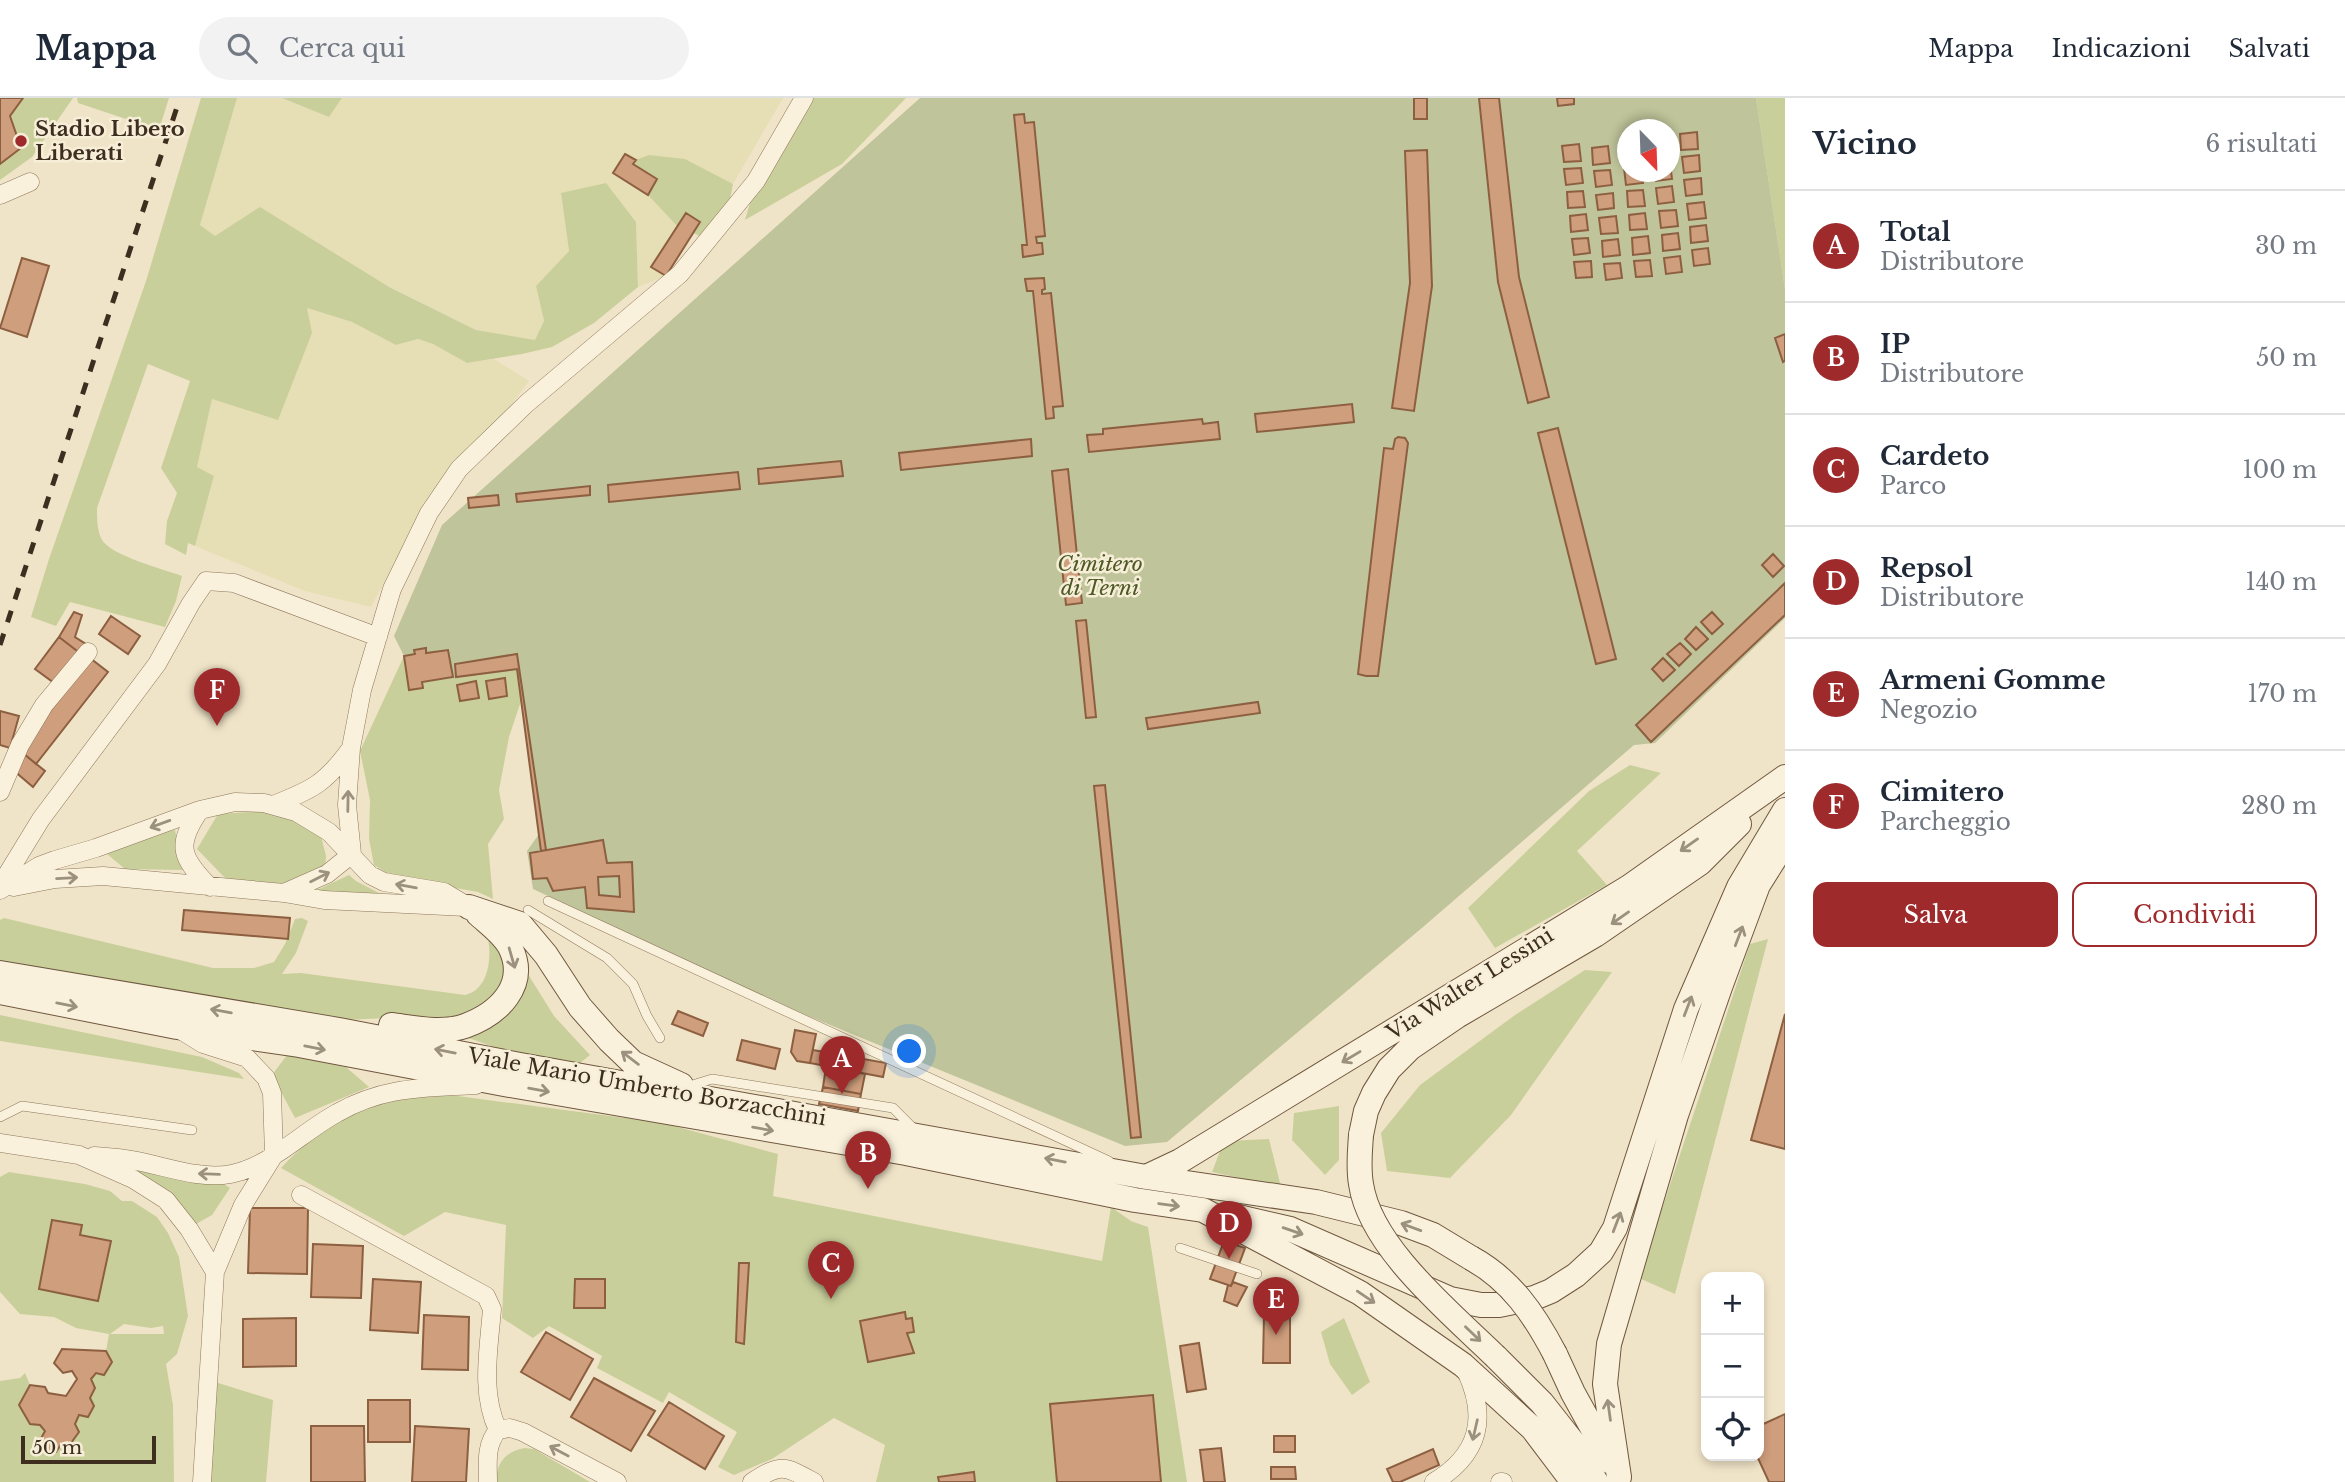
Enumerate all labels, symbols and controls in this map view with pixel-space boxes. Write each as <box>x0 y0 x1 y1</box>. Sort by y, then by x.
search box <box>199 17 689 80</box>
text: Mappa <box>35 28 157 69</box>
icon: search <box>223 29 261 67</box>
text: Cerca qui <box>279 32 405 64</box>
text: Mappa <box>1928 34 2014 63</box>
text: Indicazioni <box>2052 34 2191 63</box>
text: Salvati <box>2229 34 2310 63</box>
place label: Stadio Libero Liberati <box>35 116 185 166</box>
north arrow <box>1617 119 1680 182</box>
text: Vicino <box>1813 125 1917 162</box>
text: 6 risultati <box>2205 130 2317 158</box>
marker: Stadio Libero Liberati <box>13 133 29 149</box>
text: Total <box>1880 216 1951 248</box>
text: A <box>1827 232 1845 260</box>
text: 30 m <box>2255 232 2317 260</box>
text: Distributore <box>1880 248 2024 276</box>
text: IP <box>1880 328 1910 360</box>
text: B <box>1827 344 1845 372</box>
text: 50 m <box>2256 344 2317 372</box>
text: Distributore <box>1880 360 2024 388</box>
text: Cardeto <box>1880 440 1990 472</box>
text: C <box>1827 456 1845 484</box>
text: 100 m <box>2243 456 2317 484</box>
text: Parco <box>1880 472 1946 500</box>
park label: Cimitero di Terni <box>1057 551 1143 601</box>
text: Repsol <box>1880 552 1973 584</box>
text: D <box>1825 568 1847 596</box>
text: 140 m <box>2246 568 2317 596</box>
text: Distributore <box>1880 584 2024 612</box>
text: Armeni Gomme <box>1880 664 2106 696</box>
pin: F <box>194 668 240 726</box>
text: E <box>1827 680 1845 708</box>
text: 170 m <box>2247 680 2317 708</box>
text: Negozio <box>1880 696 1978 724</box>
text: Cimitero <box>1880 776 2004 808</box>
one-way arrow <box>341 790 355 813</box>
text: F <box>1828 792 1844 820</box>
text: 280 m <box>2241 792 2317 820</box>
text: Parcheggio <box>1880 808 2011 836</box>
one-way arrow <box>149 819 171 831</box>
one-way arrow <box>1680 838 1699 852</box>
one-way arrow <box>309 869 330 883</box>
one-way arrow <box>55 871 78 884</box>
one-way arrow <box>395 879 418 892</box>
button: Salva <box>1813 882 2058 947</box>
button: Condividi <box>2072 882 2317 947</box>
one-way arrow <box>1611 911 1630 925</box>
street label: Via Walter Lessini <box>1381 922 1558 1046</box>
one-way arrow <box>1734 925 1747 947</box>
one-way arrow <box>507 946 520 968</box>
one-way arrow <box>1683 995 1696 1017</box>
one-way arrow <box>55 999 78 1013</box>
one-way arrow <box>211 1003 233 1017</box>
your location <box>892 1034 926 1068</box>
pin: A <box>819 1036 865 1094</box>
one-way arrow <box>303 1042 326 1055</box>
street label: Viale Mario Umberto Borzacchini <box>465 1042 828 1131</box>
one-way arrow <box>434 1044 457 1057</box>
one-way arrow <box>1342 1050 1362 1064</box>
one-way arrow <box>622 1051 640 1066</box>
one-way arrow <box>527 1084 550 1097</box>
one-way arrow <box>751 1123 774 1136</box>
pin: B <box>845 1131 891 1189</box>
one-way arrow <box>1044 1152 1067 1166</box>
one-way arrow <box>198 1167 221 1180</box>
one-way arrow <box>1157 1198 1180 1211</box>
pin: D <box>1206 1201 1252 1259</box>
one-way arrow <box>1611 1211 1624 1233</box>
one-way arrow <box>1400 1220 1422 1232</box>
one-way arrow <box>1281 1226 1303 1238</box>
pin: C <box>808 1241 854 1299</box>
map controls <box>1701 1272 1764 1461</box>
button: + <box>1701 1272 1764 1335</box>
pin: E <box>1253 1277 1299 1335</box>
one-way arrow <box>1355 1290 1375 1304</box>
one-way arrow <box>1464 1326 1481 1343</box>
button: − <box>1701 1335 1764 1398</box>
button: locate <box>1701 1398 1764 1461</box>
one-way arrow <box>1602 1399 1615 1421</box>
one-way arrow <box>1468 1418 1482 1441</box>
scale bar <box>21 1433 156 1465</box>
text: 50 m <box>32 1436 82 1459</box>
one-way arrow <box>549 1444 570 1457</box>

